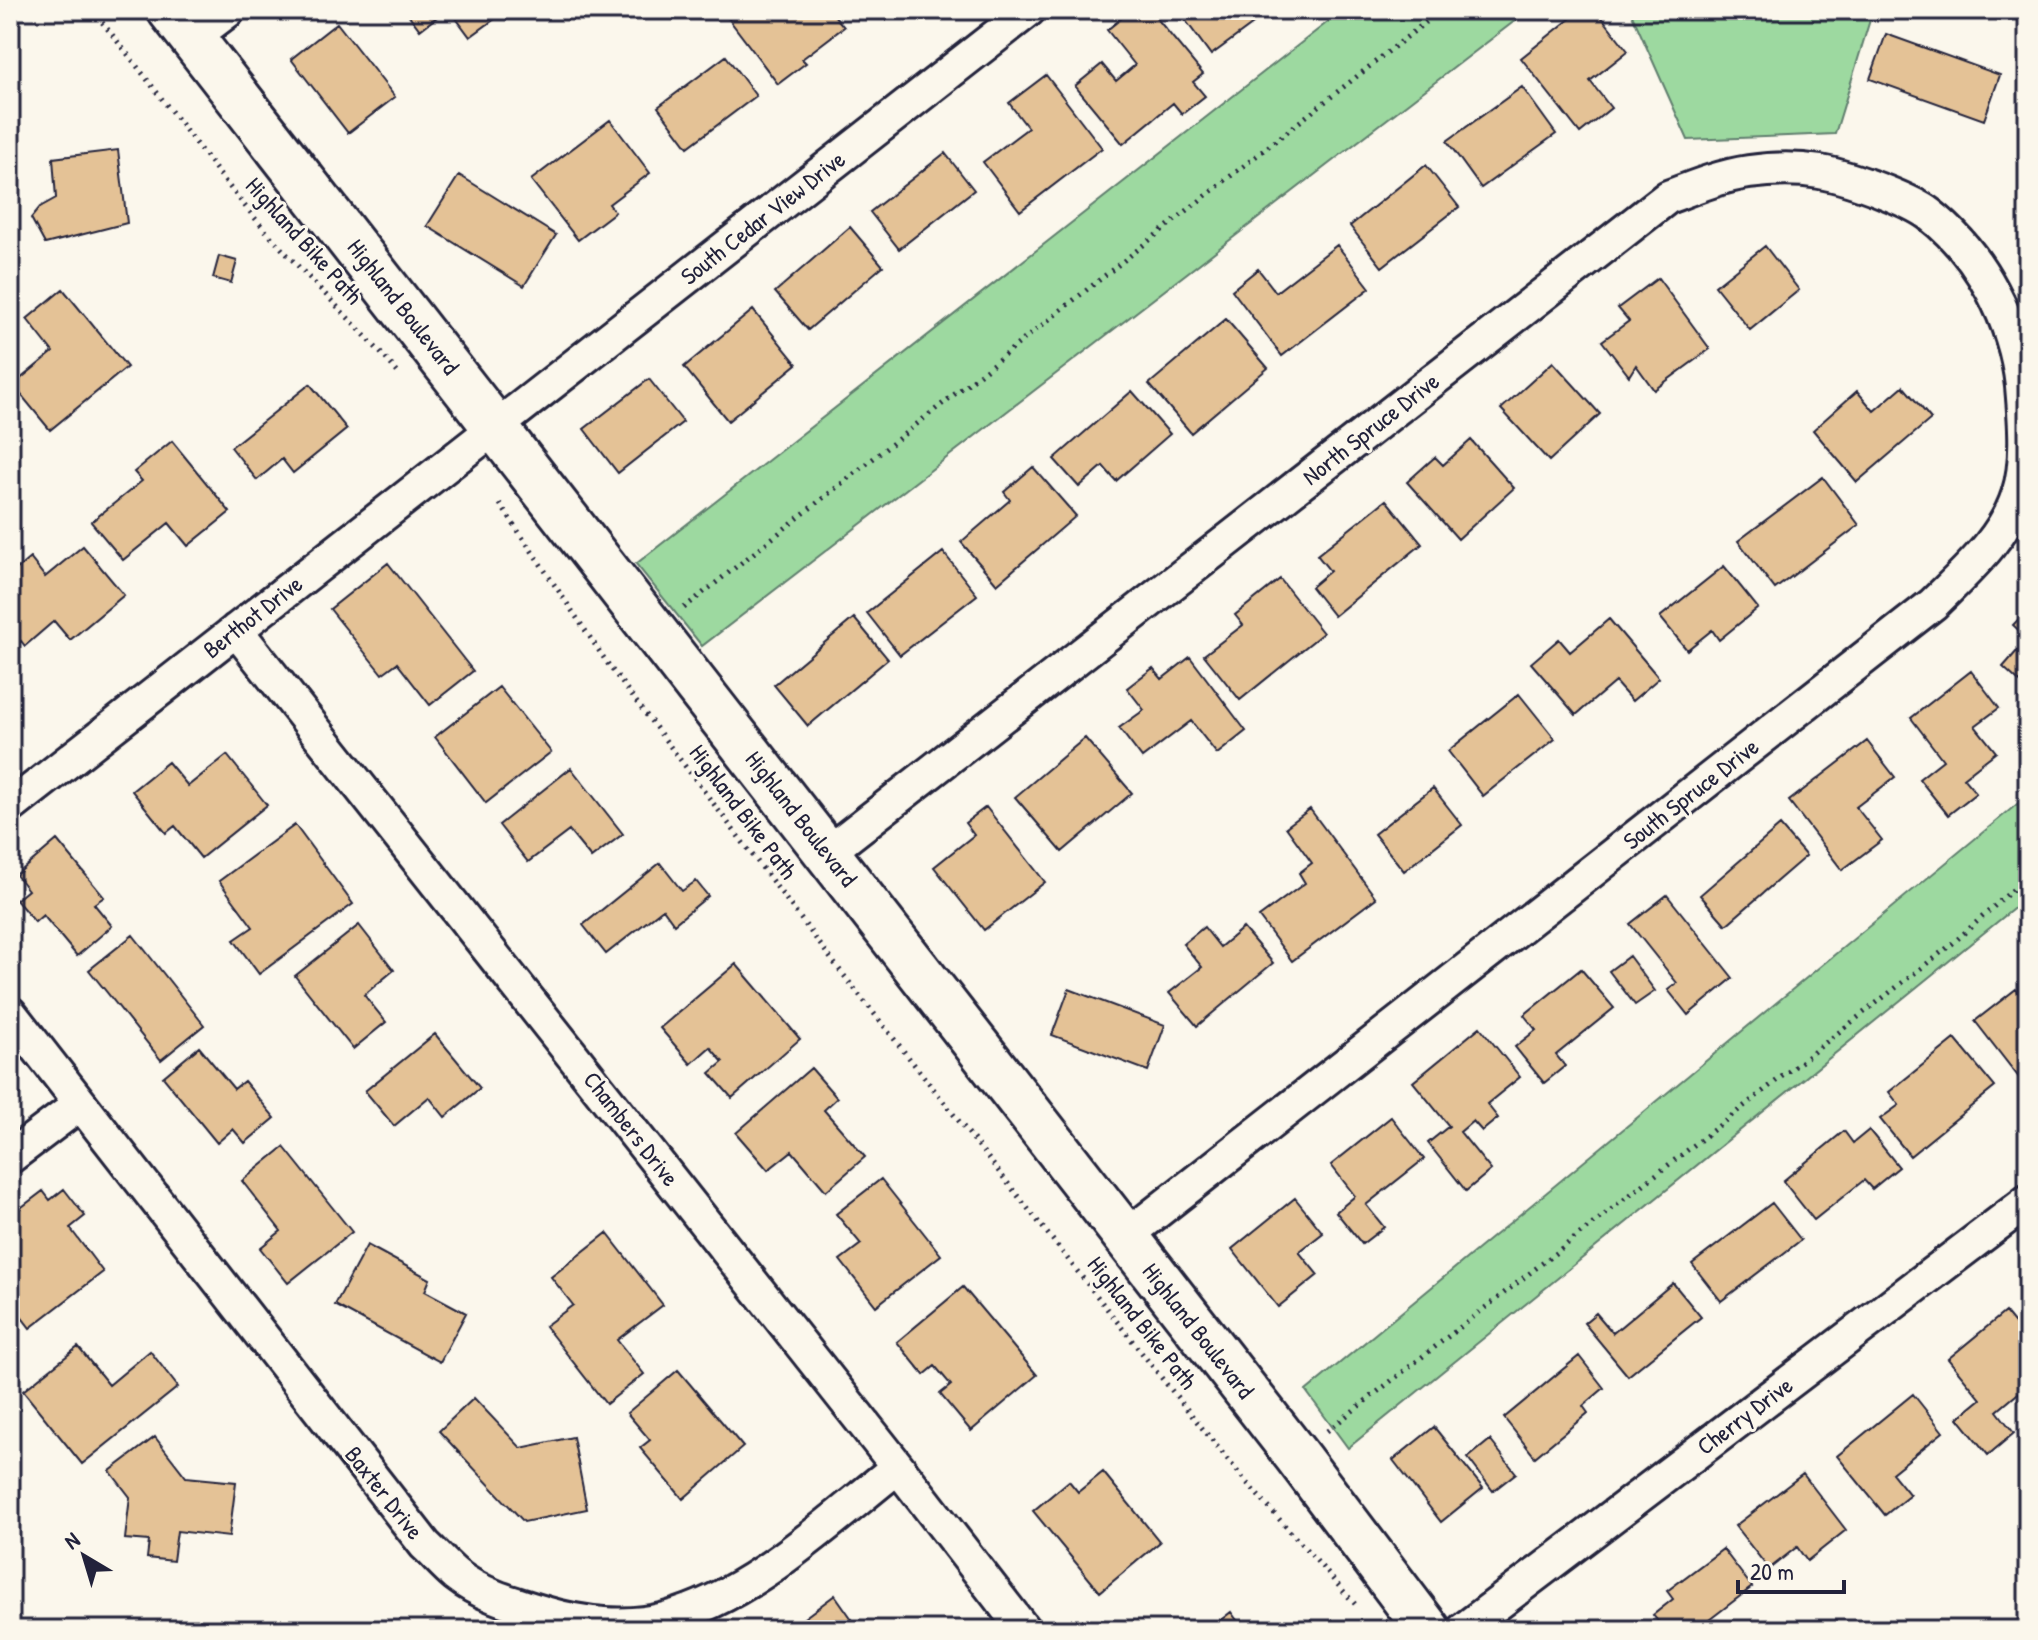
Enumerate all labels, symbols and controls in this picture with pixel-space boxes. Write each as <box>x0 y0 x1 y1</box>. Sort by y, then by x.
street label: South Cedar View Drive <box>673 143 852 292</box>
street label: Highland Bike Path <box>239 170 370 311</box>
street label: Highland Boulevard <box>341 232 467 381</box>
street label: North Spruce Drive <box>1295 364 1446 492</box>
street label: Berthot Drive <box>196 567 309 665</box>
street label: South Spruce Drive <box>1616 730 1765 856</box>
street label: Highland Bike Path <box>683 738 805 885</box>
street label: Highland Boulevard <box>739 744 865 893</box>
street label: Chambers Drive <box>577 1064 687 1193</box>
street label: Highland Bike Path <box>1081 1249 1205 1396</box>
street label: Highland Boulevard <box>1136 1256 1262 1405</box>
street label: Cherry Drive <box>1690 1368 1799 1462</box>
street label: Baxter Drive <box>338 1439 432 1546</box>
north arrow <box>44 1516 124 1596</box>
text: N <box>58 1525 86 1556</box>
scale bar <box>1738 1544 1844 1594</box>
text: 20 m <box>1750 1555 1794 1587</box>

